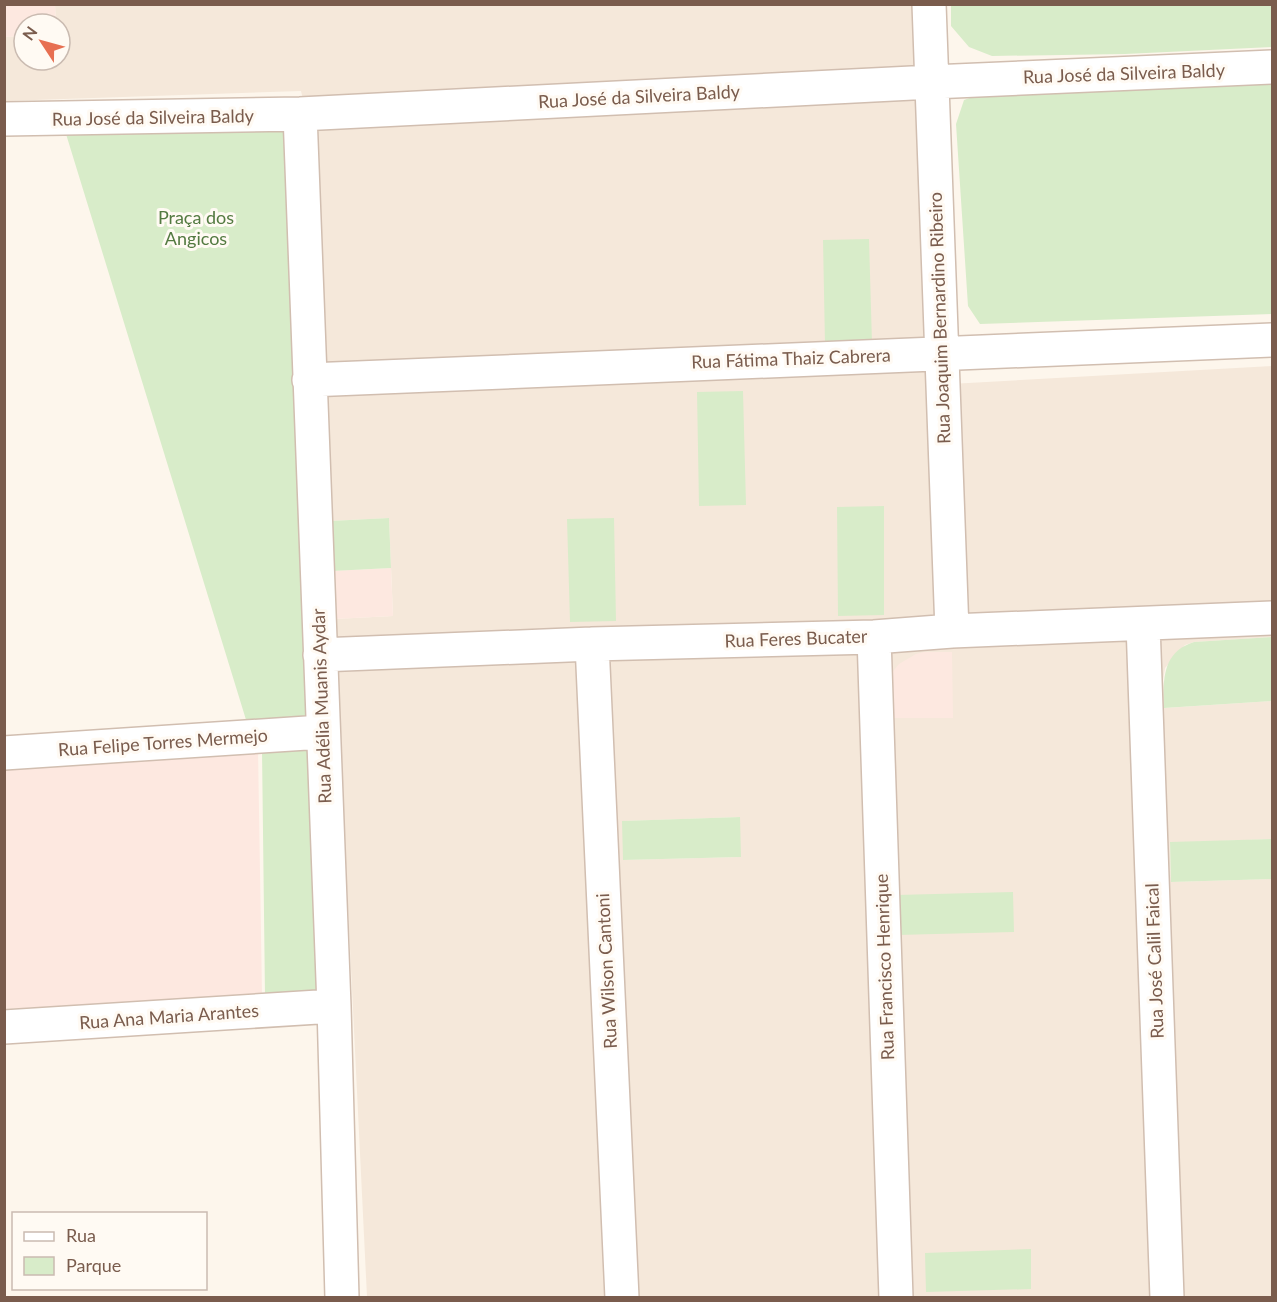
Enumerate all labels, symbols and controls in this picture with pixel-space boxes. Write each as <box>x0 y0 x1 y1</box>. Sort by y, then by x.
north arrow <box>12 12 72 72</box>
text: N <box>18 22 41 43</box>
street label: Rua José da Silveira Baldy <box>1023 58 1226 88</box>
street label: Rua José da Silveira Baldy <box>537 80 741 112</box>
street label: Rua José da Silveira Baldy <box>52 104 255 130</box>
street label: Rua Joaquim Bernardino Ribeiro <box>924 192 954 444</box>
park label: Praça dos Angicos <box>158 206 234 249</box>
street label: Rua Fátima Thaiz Cabrera <box>691 344 891 372</box>
street label: Rua Adélia Muanis Aydar <box>307 608 335 804</box>
street label: Rua Feres Bucater <box>724 624 868 651</box>
street label: Rua Felipe Torres Mermejo <box>57 724 269 760</box>
street label: Rua Francisco Henrique <box>870 873 898 1061</box>
street label: Rua José Calil Faical <box>1140 883 1168 1039</box>
street label: Rua Wilson Cantoni <box>591 893 621 1049</box>
street label: Rua Ana Maria Arantes <box>78 999 260 1033</box>
legend <box>12 1212 207 1290</box>
text: Rua <box>66 1224 96 1246</box>
text: Parque <box>66 1254 121 1276</box>

